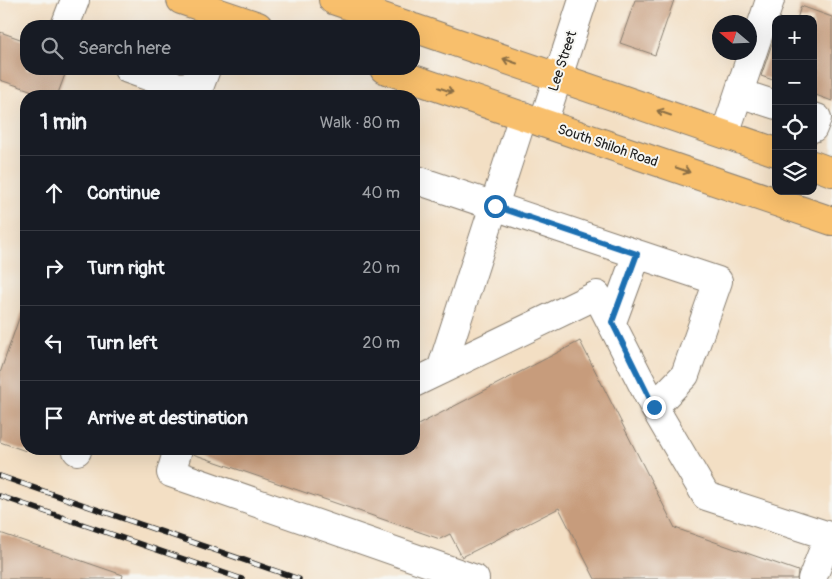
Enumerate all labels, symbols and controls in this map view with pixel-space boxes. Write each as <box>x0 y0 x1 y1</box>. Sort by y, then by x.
north arrow <box>712 15 757 60</box>
map controls <box>772 15 817 195</box>
button: + <box>772 15 817 60</box>
search box <box>20 20 420 75</box>
street label: Lee Street <box>545 28 580 94</box>
icon: search <box>38 34 66 62</box>
text: Search here <box>78 36 171 60</box>
one-way arrow <box>502 56 518 65</box>
button: − <box>772 60 817 105</box>
one-way arrow <box>438 86 454 95</box>
button: locate <box>772 105 817 150</box>
one-way arrow <box>656 108 672 117</box>
text: 1 min <box>40 109 87 136</box>
text: Walk · 80 m <box>320 113 400 133</box>
street label: South Shiloh Road <box>556 120 660 171</box>
button: layers <box>772 150 817 195</box>
one-way arrow <box>675 166 690 175</box>
icon: ahead <box>40 179 68 207</box>
text: Continue <box>87 181 160 205</box>
text: 40 m <box>362 183 400 203</box>
route start <box>484 195 507 218</box>
icon: right <box>40 254 68 282</box>
text: Turn right <box>87 256 165 280</box>
text: 20 m <box>362 258 400 278</box>
icon: left <box>40 329 68 357</box>
text: Turn left <box>87 331 157 355</box>
text: 20 m <box>362 333 400 353</box>
route end <box>643 396 666 419</box>
icon: arrive <box>40 404 68 432</box>
text: Arrive at destination <box>87 406 248 430</box>

